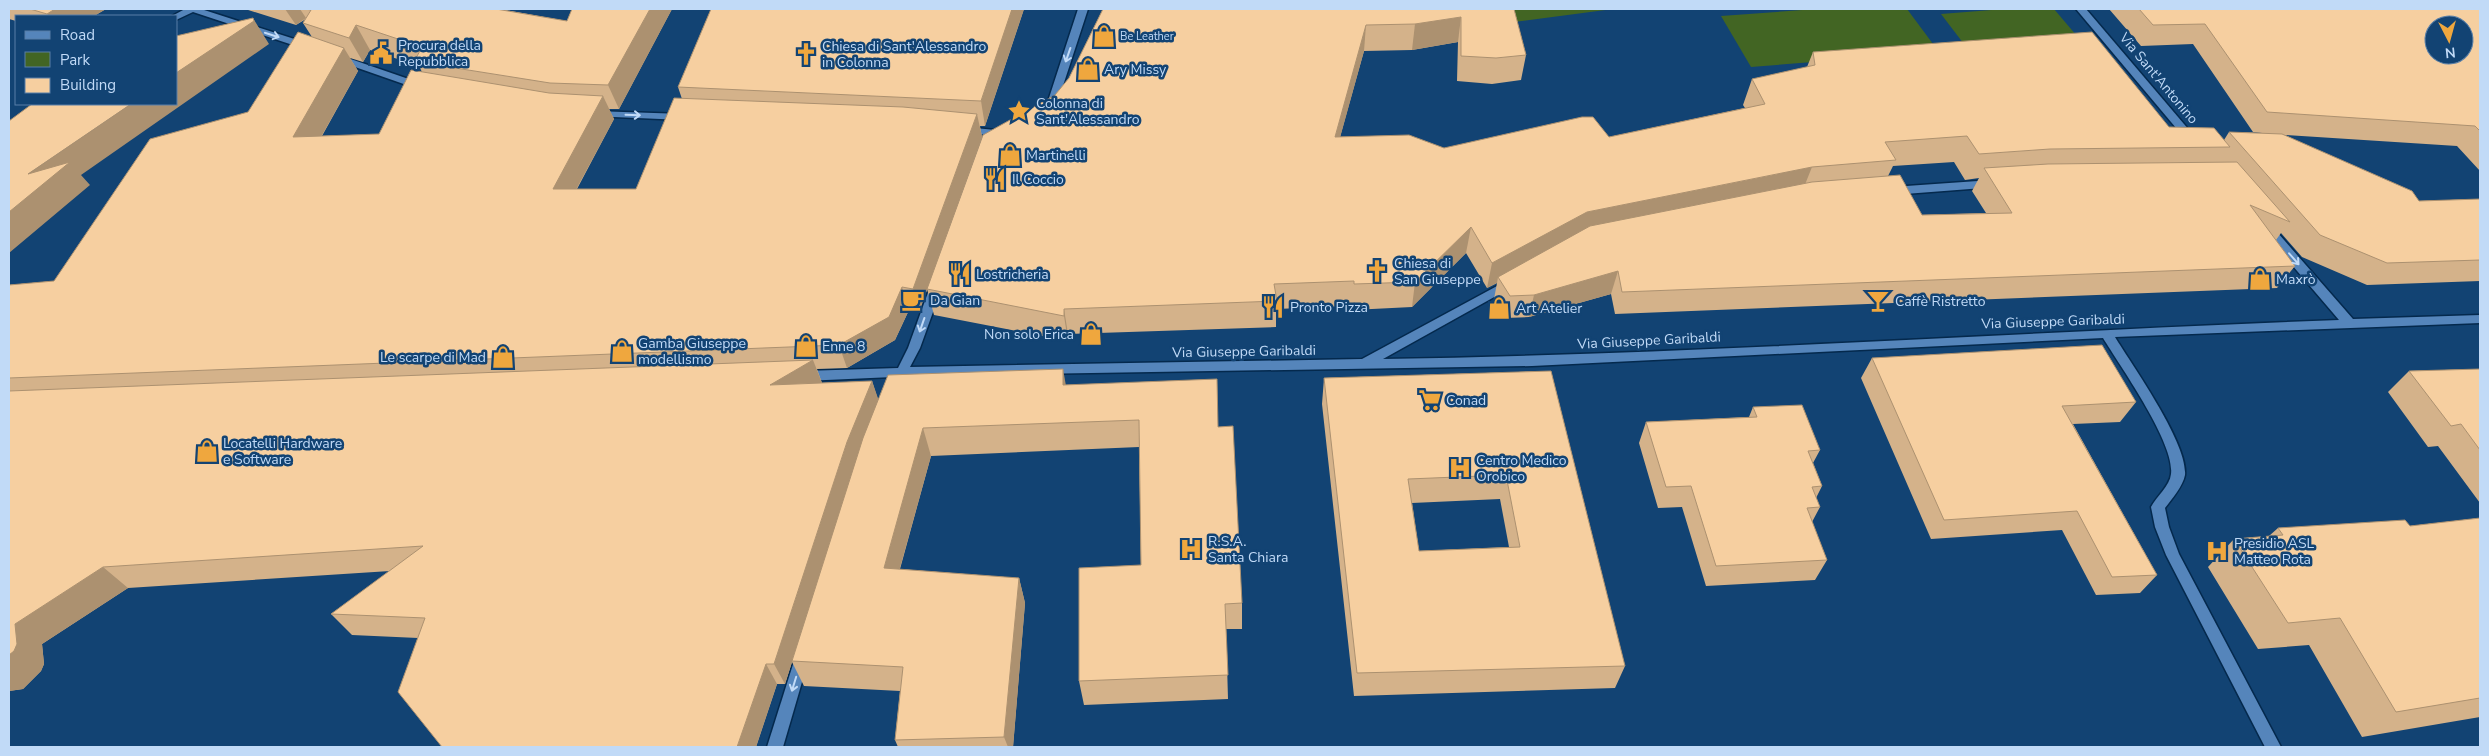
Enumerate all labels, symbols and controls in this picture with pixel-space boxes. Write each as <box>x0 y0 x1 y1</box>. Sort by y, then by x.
legend <box>15 15 178 105</box>
north arrow <box>2424 15 2474 65</box>
shop icon: Be Leather <box>1091 23 1117 49</box>
text: Road <box>60 25 95 45</box>
street label: Via Sant'Antonino <box>2114 28 2203 128</box>
place label: Be Leather <box>1120 29 1174 44</box>
one-way arrow <box>264 31 279 40</box>
place label: Procura della Repubblica <box>398 36 481 71</box>
place label: Chiesa di Sant'Alessandro in Colonna <box>822 37 986 72</box>
public building icon: Procura della Repubblica <box>368 40 394 66</box>
church icon: Chiesa di Sant'Alessandro in Colonna <box>793 41 819 67</box>
text: N <box>2444 42 2457 62</box>
one-way arrow <box>1063 47 1073 63</box>
text: Park <box>60 50 90 70</box>
shop icon: Ary Missy <box>1075 56 1101 82</box>
place label: Ary Missy <box>1104 60 1167 79</box>
text: Building <box>60 75 116 95</box>
place label: Colonna di Sant'Alessandro <box>1036 94 1140 129</box>
place icon: Colonna di Sant'Alessandro <box>1006 98 1032 124</box>
one-way arrow <box>624 110 641 120</box>
shop icon: Martinelli <box>997 142 1023 168</box>
place label: Martinelli <box>1026 146 1086 165</box>
restaurant icon: Il Coccio <box>982 166 1008 192</box>
place label: Il Coccio <box>1012 170 1064 189</box>
one-way arrow <box>2288 252 2299 265</box>
place label: Chiesa di San Giuseppe <box>1394 254 1481 289</box>
church icon: Chiesa di San Giuseppe <box>1364 258 1390 284</box>
restaurant icon: Lostricheria <box>947 261 973 287</box>
place label: Lostricheria <box>976 265 1049 284</box>
shop icon: Maxrò <box>2247 266 2273 292</box>
place label: Maxrò <box>2276 270 2316 289</box>
cafe icon: Da Gian <box>900 287 926 313</box>
bar icon: Caffè Ristretto <box>1865 288 1891 314</box>
place label: Da Gian <box>930 291 980 310</box>
place label: Caffè Ristretto <box>1895 292 1986 311</box>
restaurant icon: Pronto Pizza <box>1260 294 1286 320</box>
shop icon: Art Atelier <box>1486 295 1512 321</box>
place label: Pronto Pizza <box>1290 298 1368 317</box>
place label: Art Atelier <box>1516 299 1582 318</box>
street label: Via Giuseppe Garibaldi <box>1980 309 2125 334</box>
one-way arrow <box>917 316 926 332</box>
shop icon: Non solo Erica <box>1078 321 1104 347</box>
place label: Non solo Erica <box>984 325 1074 344</box>
street label: Via Giuseppe Garibaldi <box>1576 327 1721 354</box>
shop icon: Enne 8 <box>793 333 819 359</box>
place label: Gamba Giuseppe modellismo <box>638 334 746 369</box>
place label: Enne 8 <box>822 337 866 356</box>
shop icon: Gamba Giuseppe modellismo <box>609 338 635 364</box>
street label: Via Giuseppe Garibaldi <box>1171 341 1316 362</box>
shop icon: Le scarpe di Mad <box>490 344 516 370</box>
place label: Le scarpe di Mad <box>380 348 486 367</box>
supermarket icon: Conad <box>1417 387 1443 413</box>
place label: Conad <box>1446 391 1486 410</box>
place label: Locatelli Hardware e Software <box>223 434 342 469</box>
shop icon: Locatelli Hardware e Software <box>194 438 220 464</box>
place label: Centro Medico Orobico <box>1476 451 1567 486</box>
hospital icon: Centro Medico Orobico <box>1447 455 1473 481</box>
place label: R.S.A. Santa Chiara <box>1208 532 1288 567</box>
place label: Presidio ASL Matteo Rota <box>2234 534 2315 569</box>
hospital icon: R.S.A. Santa Chiara <box>1178 536 1204 562</box>
hospital icon: Presidio ASL Matteo Rota <box>2204 538 2230 564</box>
one-way arrow <box>789 675 799 691</box>

